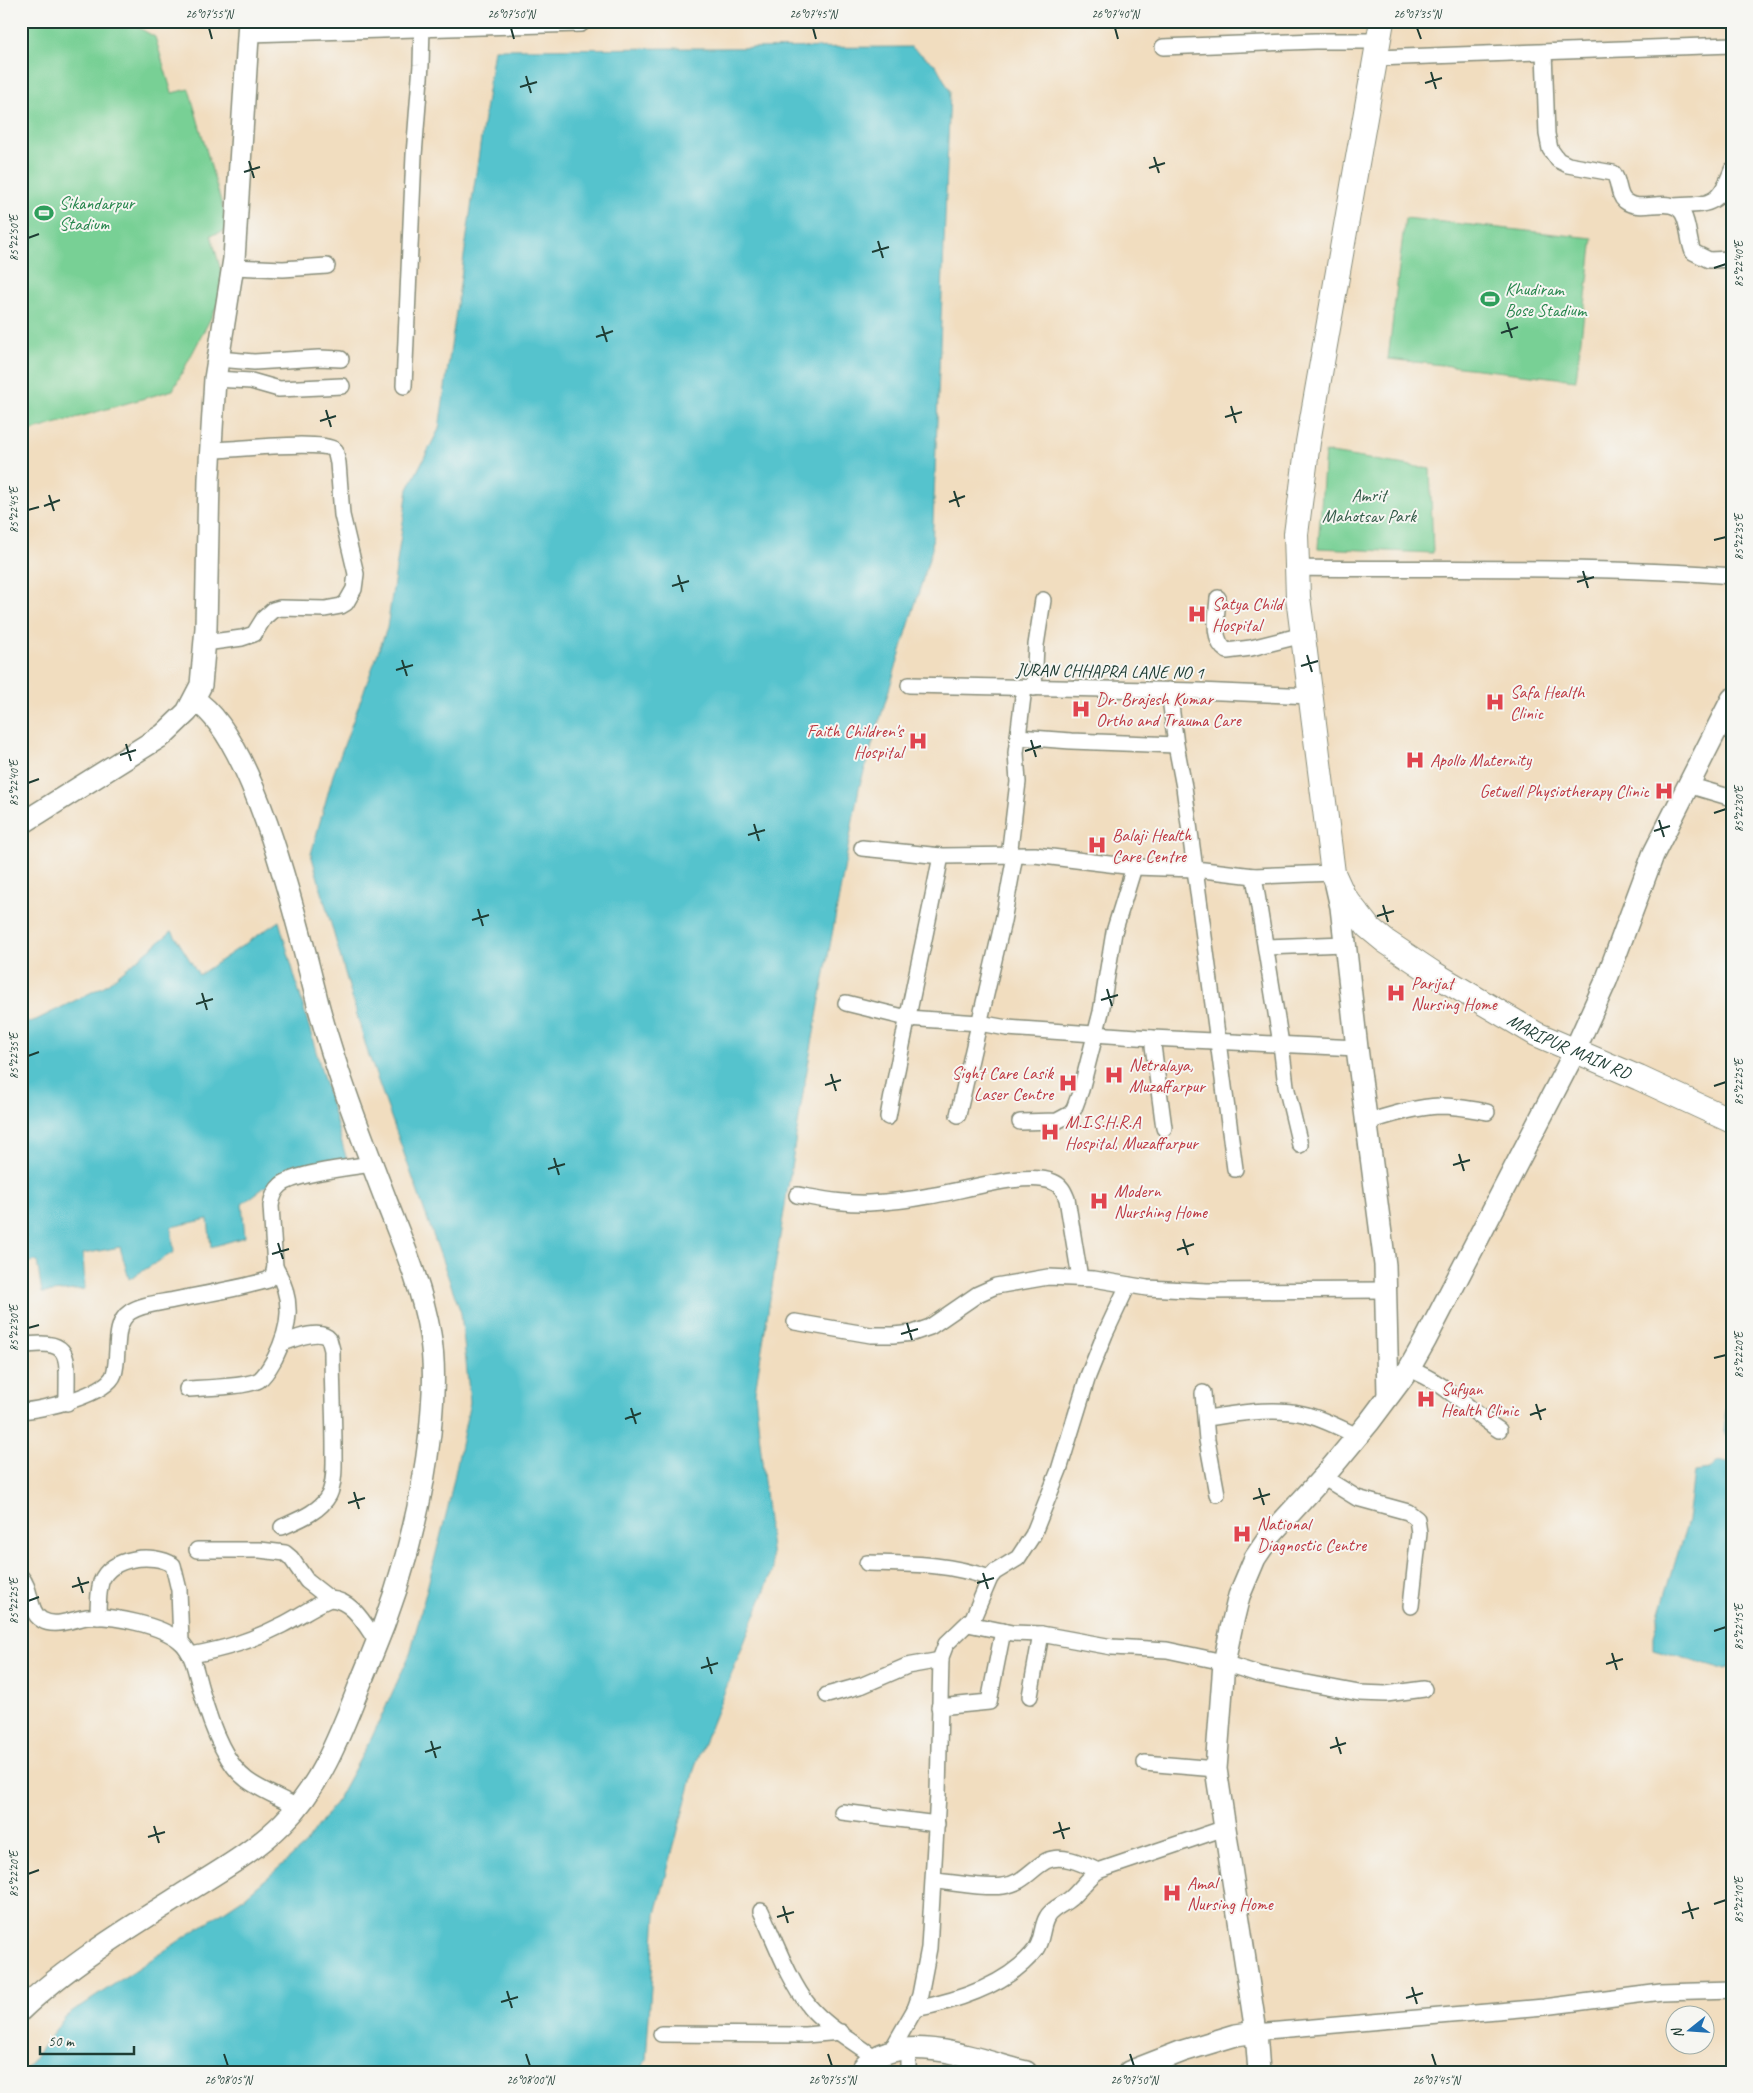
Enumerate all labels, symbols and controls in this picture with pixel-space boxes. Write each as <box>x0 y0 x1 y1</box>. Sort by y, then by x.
text: 26°07'55"N <box>185 6 234 22</box>
text: 26°07'50"N <box>487 6 536 22</box>
text: 26°07'45"N <box>789 6 838 22</box>
text: 26°07'40"N <box>1091 6 1140 22</box>
text: 26°07'35"N <box>1393 6 1442 22</box>
place label: Sikandarpur Stadium <box>59 192 136 235</box>
sports icon: Sikandarpur Stadium <box>33 202 55 224</box>
text: 85°22'50"E <box>6 213 22 261</box>
text: 85°22'40"E <box>1731 239 1747 287</box>
place label: Khudiram Bose Stadium <box>1505 278 1588 321</box>
sports icon: Khudiram Bose Stadium <box>1479 288 1501 310</box>
park label: Amrit Mahotsav Park <box>1322 484 1417 527</box>
text: 85°22'45"E <box>6 485 22 533</box>
text: 85°22'35"E <box>1731 512 1747 560</box>
place label: Satya Child Hospital <box>1212 593 1285 636</box>
hospital icon: Satya Child Hospital <box>1186 603 1208 625</box>
street label: JURAN CHHAPRA LANE NO 1 <box>1015 658 1205 684</box>
place label: Safa Health Clinic <box>1510 681 1586 724</box>
place label: Dr. Brajesh Kumar Ortho and Trauma Care <box>1096 688 1242 731</box>
hospital icon: Safa Health Clinic <box>1484 691 1506 713</box>
hospital icon: Dr. Brajesh Kumar Ortho and Trauma Care <box>1070 698 1092 720</box>
place label: Faith Children's Hospital <box>807 720 906 763</box>
hospital icon: Faith Children's Hospital <box>907 730 929 752</box>
hospital icon: Apollo Maternity <box>1404 749 1426 771</box>
place label: Apollo Maternity <box>1430 749 1533 771</box>
text: 85°22'40"E <box>6 758 22 806</box>
place label: Getwell Physiotherapy Clinic <box>1480 780 1650 802</box>
hospital icon: Getwell Physiotherapy Clinic <box>1653 780 1675 802</box>
text: 85°22'30"E <box>1731 784 1747 832</box>
place label: Balaji Health Care Centre <box>1112 824 1192 867</box>
hospital icon: Balaji Health Care Centre <box>1086 834 1108 856</box>
place label: Parijat Nursing Home <box>1411 972 1498 1015</box>
hospital icon: Parijat Nursing Home <box>1385 982 1407 1004</box>
street label: MARIPUR MAIN RD <box>1504 1009 1635 1085</box>
text: 85°22'35"E <box>6 1031 22 1079</box>
place label: Netralaya, Muzaffarpur <box>1129 1054 1207 1097</box>
text: 85°22'25"E <box>1731 1057 1747 1105</box>
place label: Sight Care Lasik Laser Centre <box>951 1062 1054 1105</box>
hospital icon: Netralaya, Muzaffarpur <box>1103 1064 1125 1086</box>
hospital icon: Sight Care Lasik Laser Centre <box>1057 1072 1079 1094</box>
place label: M.I.S.H.R.A Hospital, Muzaffarpur <box>1065 1111 1200 1154</box>
hospital icon: M.I.S.H.R.A Hospital, Muzaffarpur <box>1039 1121 1061 1143</box>
place label: Modern Nurshing Home <box>1114 1180 1208 1223</box>
hospital icon: Modern Nurshing Home <box>1088 1190 1110 1212</box>
text: 85°22'30"E <box>6 1303 22 1351</box>
text: 85°22'20"E <box>1731 1330 1747 1378</box>
place label: Sufyan Health Clinic <box>1441 1378 1520 1421</box>
hospital icon: Sufyan Health Clinic <box>1415 1388 1437 1410</box>
place label: National Diagnostic Centre <box>1257 1513 1367 1556</box>
hospital icon: National Diagnostic Centre <box>1231 1523 1253 1545</box>
text: 85°22'25"E <box>6 1576 22 1624</box>
text: 85°22'15"E <box>1731 1602 1747 1650</box>
text: 85°22'20"E <box>6 1849 22 1897</box>
place label: Amal Nursing Home <box>1187 1872 1274 1915</box>
text: 85°22'10"E <box>1731 1875 1747 1923</box>
hospital icon: Amal Nursing Home <box>1161 1882 1183 1904</box>
north arrow <box>1666 2006 1716 2056</box>
scale bar <box>40 2023 134 2055</box>
text: N <box>1668 2025 1687 2040</box>
text: 50 m <box>48 2032 75 2051</box>
text: 26°08'05"N <box>204 2072 253 2088</box>
text: 26°08'00"N <box>506 2072 555 2088</box>
text: 26°07'55"N <box>808 2072 857 2088</box>
text: 26°07'50"N <box>1110 2072 1159 2088</box>
text: 26°07'45"N <box>1412 2072 1461 2088</box>

